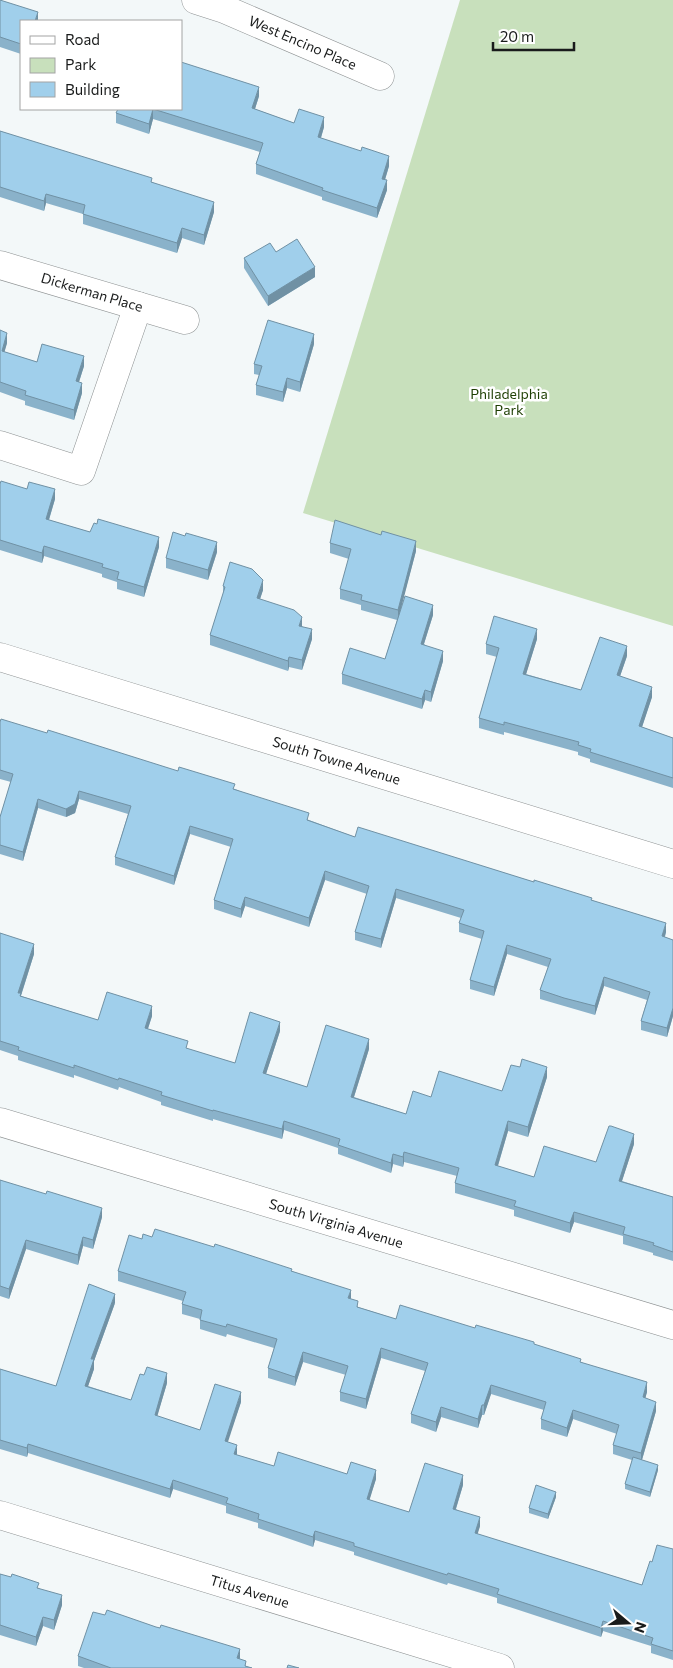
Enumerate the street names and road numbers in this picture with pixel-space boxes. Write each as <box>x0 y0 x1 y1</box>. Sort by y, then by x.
street label: West Encino Place <box>246 12 359 73</box>
street label: Dickerman Place <box>39 269 145 315</box>
street label: South Towne Avenue <box>271 732 403 788</box>
street label: South Virginia Avenue <box>267 1195 405 1251</box>
street label: Titus Avenue <box>208 1571 291 1611</box>

